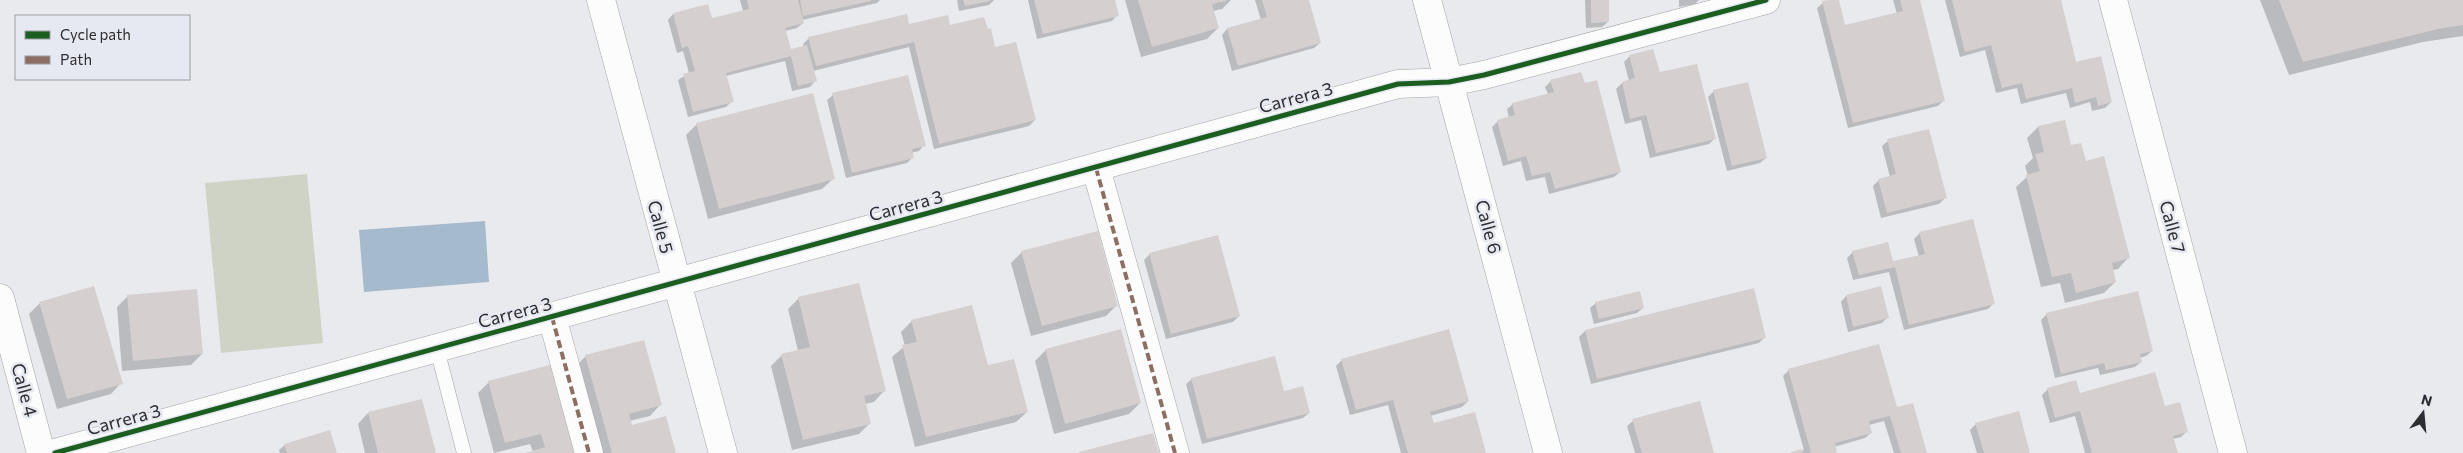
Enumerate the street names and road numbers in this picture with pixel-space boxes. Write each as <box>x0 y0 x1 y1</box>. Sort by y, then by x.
street label: Carrera 3 <box>1256 77 1335 117</box>
street label: Carrera 3 <box>866 185 945 225</box>
street label: Calle 6 <box>1471 197 1507 256</box>
street label: Calle 5 <box>643 198 679 256</box>
street label: Calle 7 <box>2155 198 2190 255</box>
street label: Carrera 3 <box>475 292 554 332</box>
street label: Calle 4 <box>7 361 43 419</box>
street label: Carrera 3 <box>84 399 163 439</box>

